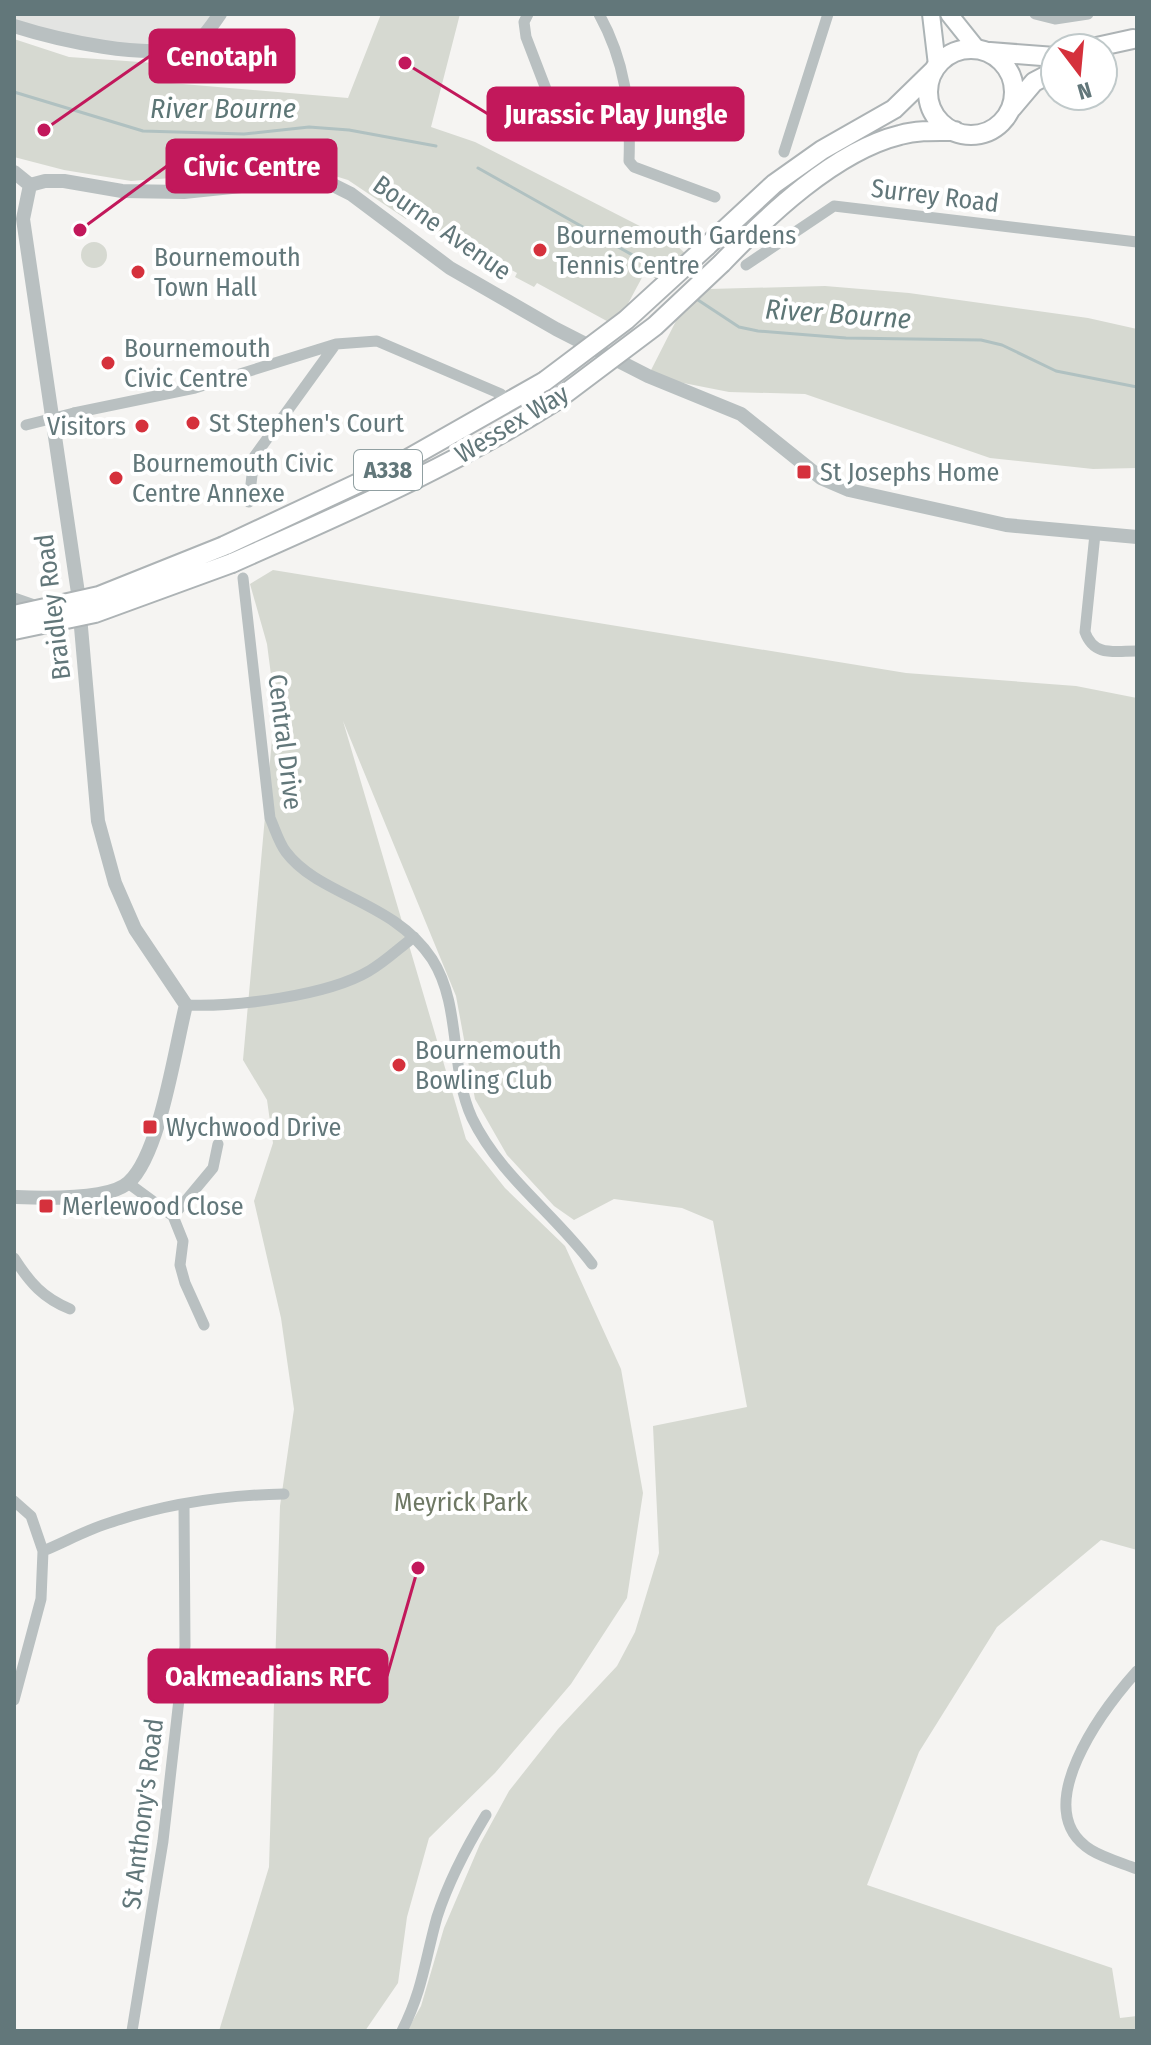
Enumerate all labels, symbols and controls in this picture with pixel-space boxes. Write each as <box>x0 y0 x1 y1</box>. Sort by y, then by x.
callout: Cenotaph <box>150 30 294 82</box>
north arrow <box>1039 32 1119 112</box>
text: Cenotaph <box>166 40 278 73</box>
text: N <box>1074 76 1094 106</box>
callout: Jurassic Play Jungle <box>488 88 743 140</box>
water label: River Bourne <box>150 92 296 125</box>
text: Jurassic Play Jungle <box>503 98 728 131</box>
callout: Civic Centre <box>167 140 336 192</box>
text: Civic Centre <box>184 150 320 183</box>
street label: Bourne Avenue <box>367 169 517 287</box>
street label: Surrey Road <box>869 173 1001 219</box>
place label: Bournemouth Gardens Tennis Centre <box>556 220 796 281</box>
marker: Bournemouth Gardens Tennis Centre <box>531 241 549 259</box>
place label: Bournemouth Town Hall <box>154 242 301 303</box>
marker: Bournemouth Town Hall <box>129 263 147 281</box>
water label: River Bourne <box>764 292 912 336</box>
place label: Bournemouth Civic Centre <box>124 333 271 394</box>
marker: Bournemouth Civic Centre <box>99 354 117 372</box>
street label: Wessex Way <box>450 378 575 470</box>
place label: St Stephen's Court <box>209 408 404 439</box>
place label: Visitors <box>47 411 126 442</box>
marker: St Stephen's Court <box>184 414 202 432</box>
marker: Visitors <box>133 417 151 435</box>
place label: Bournemouth Civic Centre Annexe <box>132 448 334 509</box>
road number: A338 <box>354 450 422 490</box>
place label: St Josephs Home <box>820 457 999 488</box>
marker: St Josephs Home <box>795 463 813 481</box>
marker: Bournemouth Civic Centre Annexe <box>107 469 125 487</box>
street label: Braidley Road <box>29 532 77 682</box>
street label: Central Drive <box>261 672 309 812</box>
place label: Bournemouth Bowling Club <box>415 1035 562 1096</box>
marker: Bournemouth Bowling Club <box>390 1056 408 1074</box>
place label: Wychwood Drive <box>166 1112 341 1143</box>
marker: Wychwood Drive <box>141 1118 159 1136</box>
place label: Merlewood Close <box>62 1191 244 1222</box>
marker: Merlewood Close <box>37 1197 55 1215</box>
park label: Meyrick Park <box>394 1487 529 1518</box>
callout: Oakmeadians RFC <box>149 1650 387 1702</box>
text: Oakmeadians RFC <box>165 1660 371 1693</box>
street label: St Anthony's Road <box>116 1717 170 1911</box>

